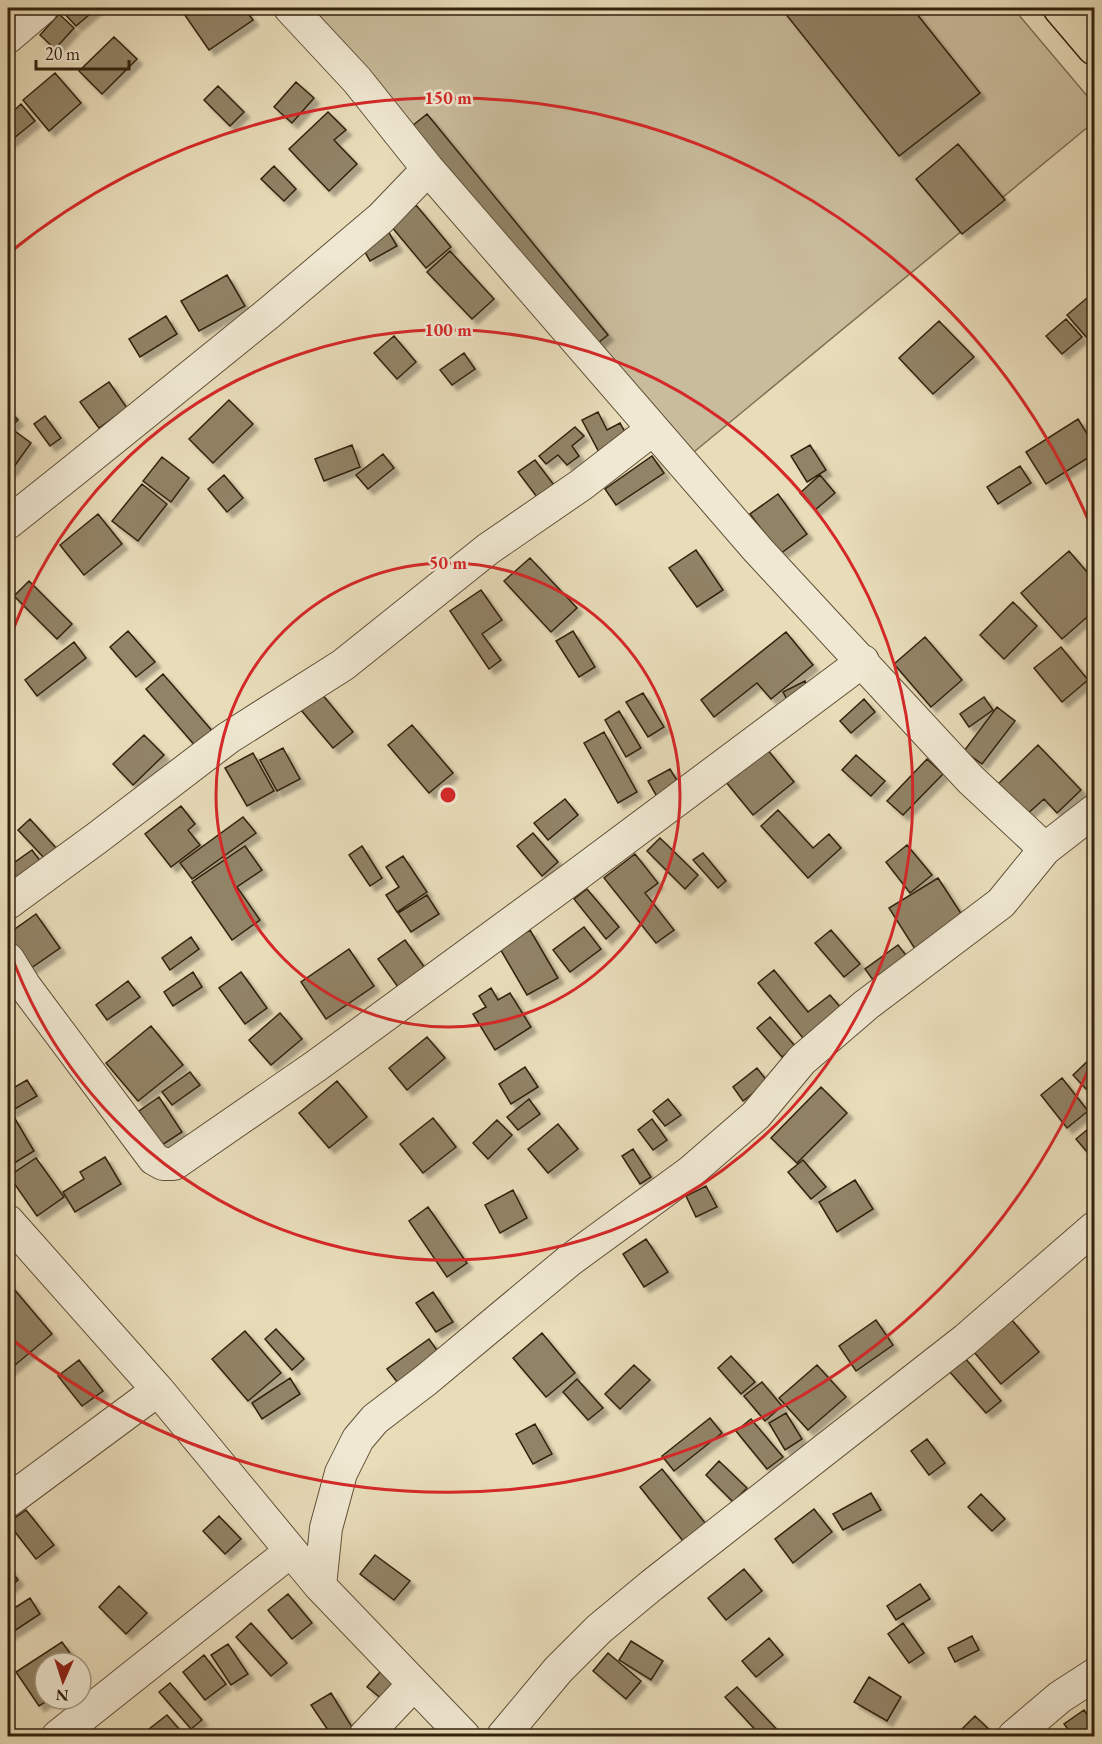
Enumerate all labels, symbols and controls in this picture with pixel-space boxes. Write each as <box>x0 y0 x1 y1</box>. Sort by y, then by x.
scale bar <box>36 33 129 71</box>
text: 20 m <box>45 42 80 65</box>
text: 150 m <box>424 86 472 109</box>
text: 100 m <box>424 318 472 341</box>
text: 50 m <box>429 551 467 574</box>
centre of rings <box>438 785 458 805</box>
north arrow <box>33 1651 93 1711</box>
text: N <box>55 1685 69 1706</box>

